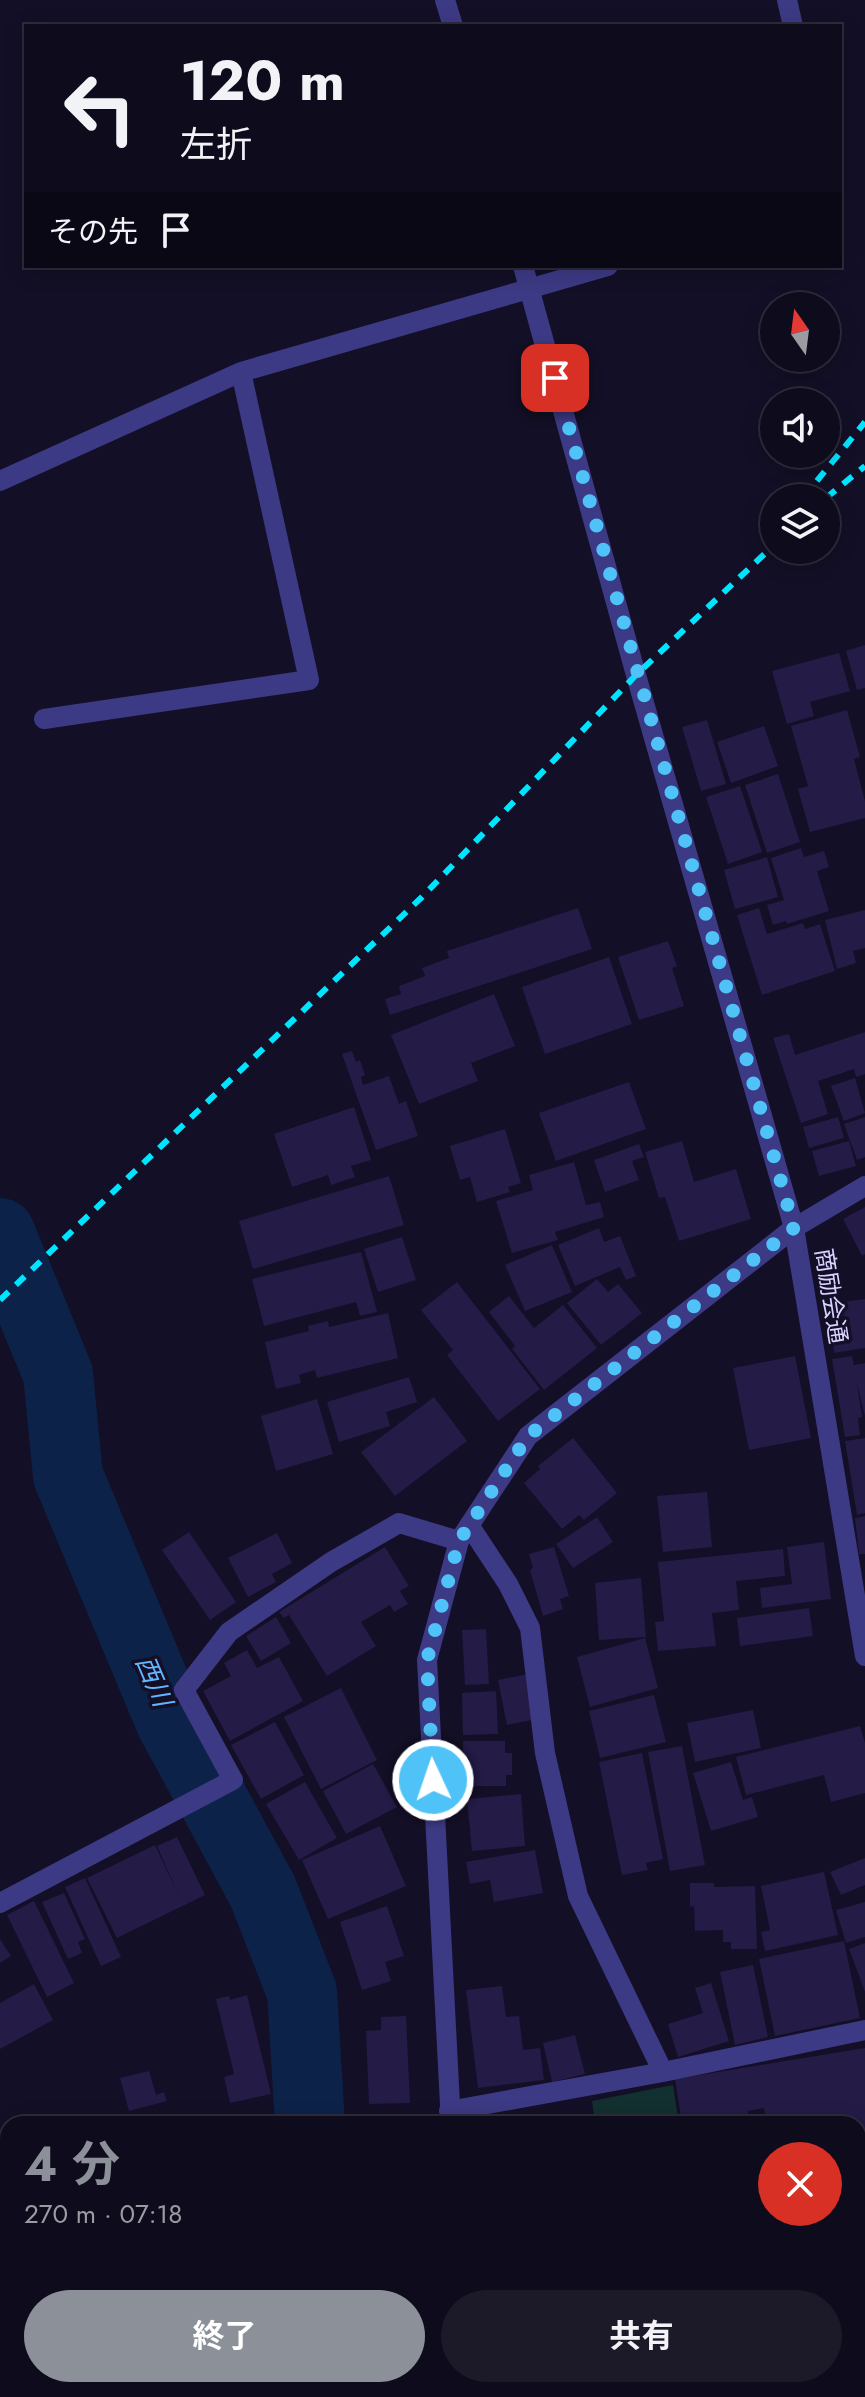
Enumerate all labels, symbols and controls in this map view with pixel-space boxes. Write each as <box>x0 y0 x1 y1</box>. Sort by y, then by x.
text: 120 m <box>180 40 345 121</box>
icon: left <box>48 56 152 160</box>
text: 左折 <box>180 118 252 170</box>
icon: arrive <box>154 208 198 252</box>
text: その先 <box>48 210 138 253</box>
north arrow <box>760 292 840 372</box>
map controls <box>760 292 840 564</box>
pin <box>521 344 589 412</box>
icon: arrive <box>533 356 577 400</box>
button: sound <box>760 388 840 468</box>
button: layers <box>760 484 840 564</box>
street label: 商励会通 <box>807 1246 856 1346</box>
water label: 西川 <box>126 1650 183 1715</box>
position arrow <box>391 1738 475 1822</box>
text: 4 分 <box>24 2130 120 2199</box>
button: close <box>758 2142 842 2226</box>
text: 270 m · 07:18 <box>24 2195 182 2233</box>
button: 終了 <box>24 2290 425 2382</box>
button: 共有 <box>441 2290 842 2382</box>

